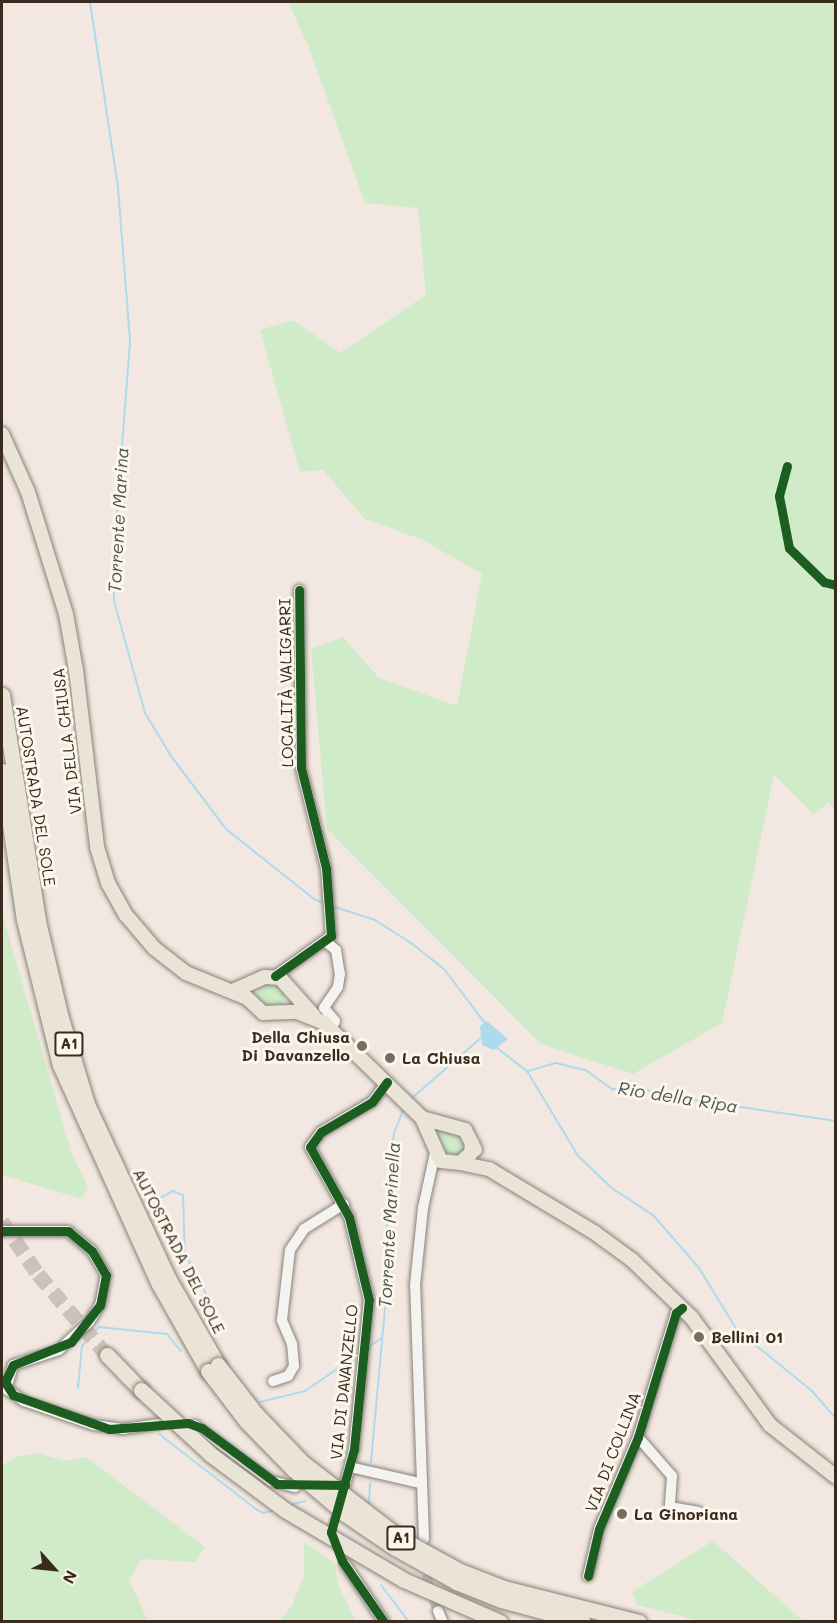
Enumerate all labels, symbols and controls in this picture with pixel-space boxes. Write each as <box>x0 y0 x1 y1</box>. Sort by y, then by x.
water label: Torrente Marina <box>103 447 133 593</box>
street label: LOCALITÀ VALIGARRI <box>275 598 297 768</box>
street label: VIA DELLA CHIUSA <box>48 667 86 815</box>
street label: AUTOSTRADA DEL SOLE <box>12 704 60 888</box>
place label: Della Chiusa Di Davanzello <box>241 1027 350 1065</box>
road number: A1 <box>54 1032 84 1056</box>
marker: Della Chiusa Di Davanzello <box>355 1039 369 1053</box>
place label: La Chiusa <box>402 1048 480 1068</box>
marker: La Chiusa <box>383 1051 397 1065</box>
water label: Rio della Ripa <box>616 1077 740 1117</box>
water label: Torrente Marinella <box>374 1141 404 1309</box>
street label: AUTOSTRADA DEL SOLE <box>129 1165 229 1337</box>
street label: VIA DI DAVANZELLO <box>326 1303 362 1461</box>
place label: Bellini 01 <box>711 1327 783 1347</box>
marker: Bellini 01 <box>692 1330 706 1344</box>
street label: VIA DI COLLINA <box>581 1389 645 1515</box>
place label: La Ginoriana <box>634 1504 738 1524</box>
marker: La Ginoriana <box>615 1507 629 1521</box>
road number: A1 <box>386 1526 416 1550</box>
north arrow <box>24 1539 84 1599</box>
text: N <box>58 1567 83 1588</box>

